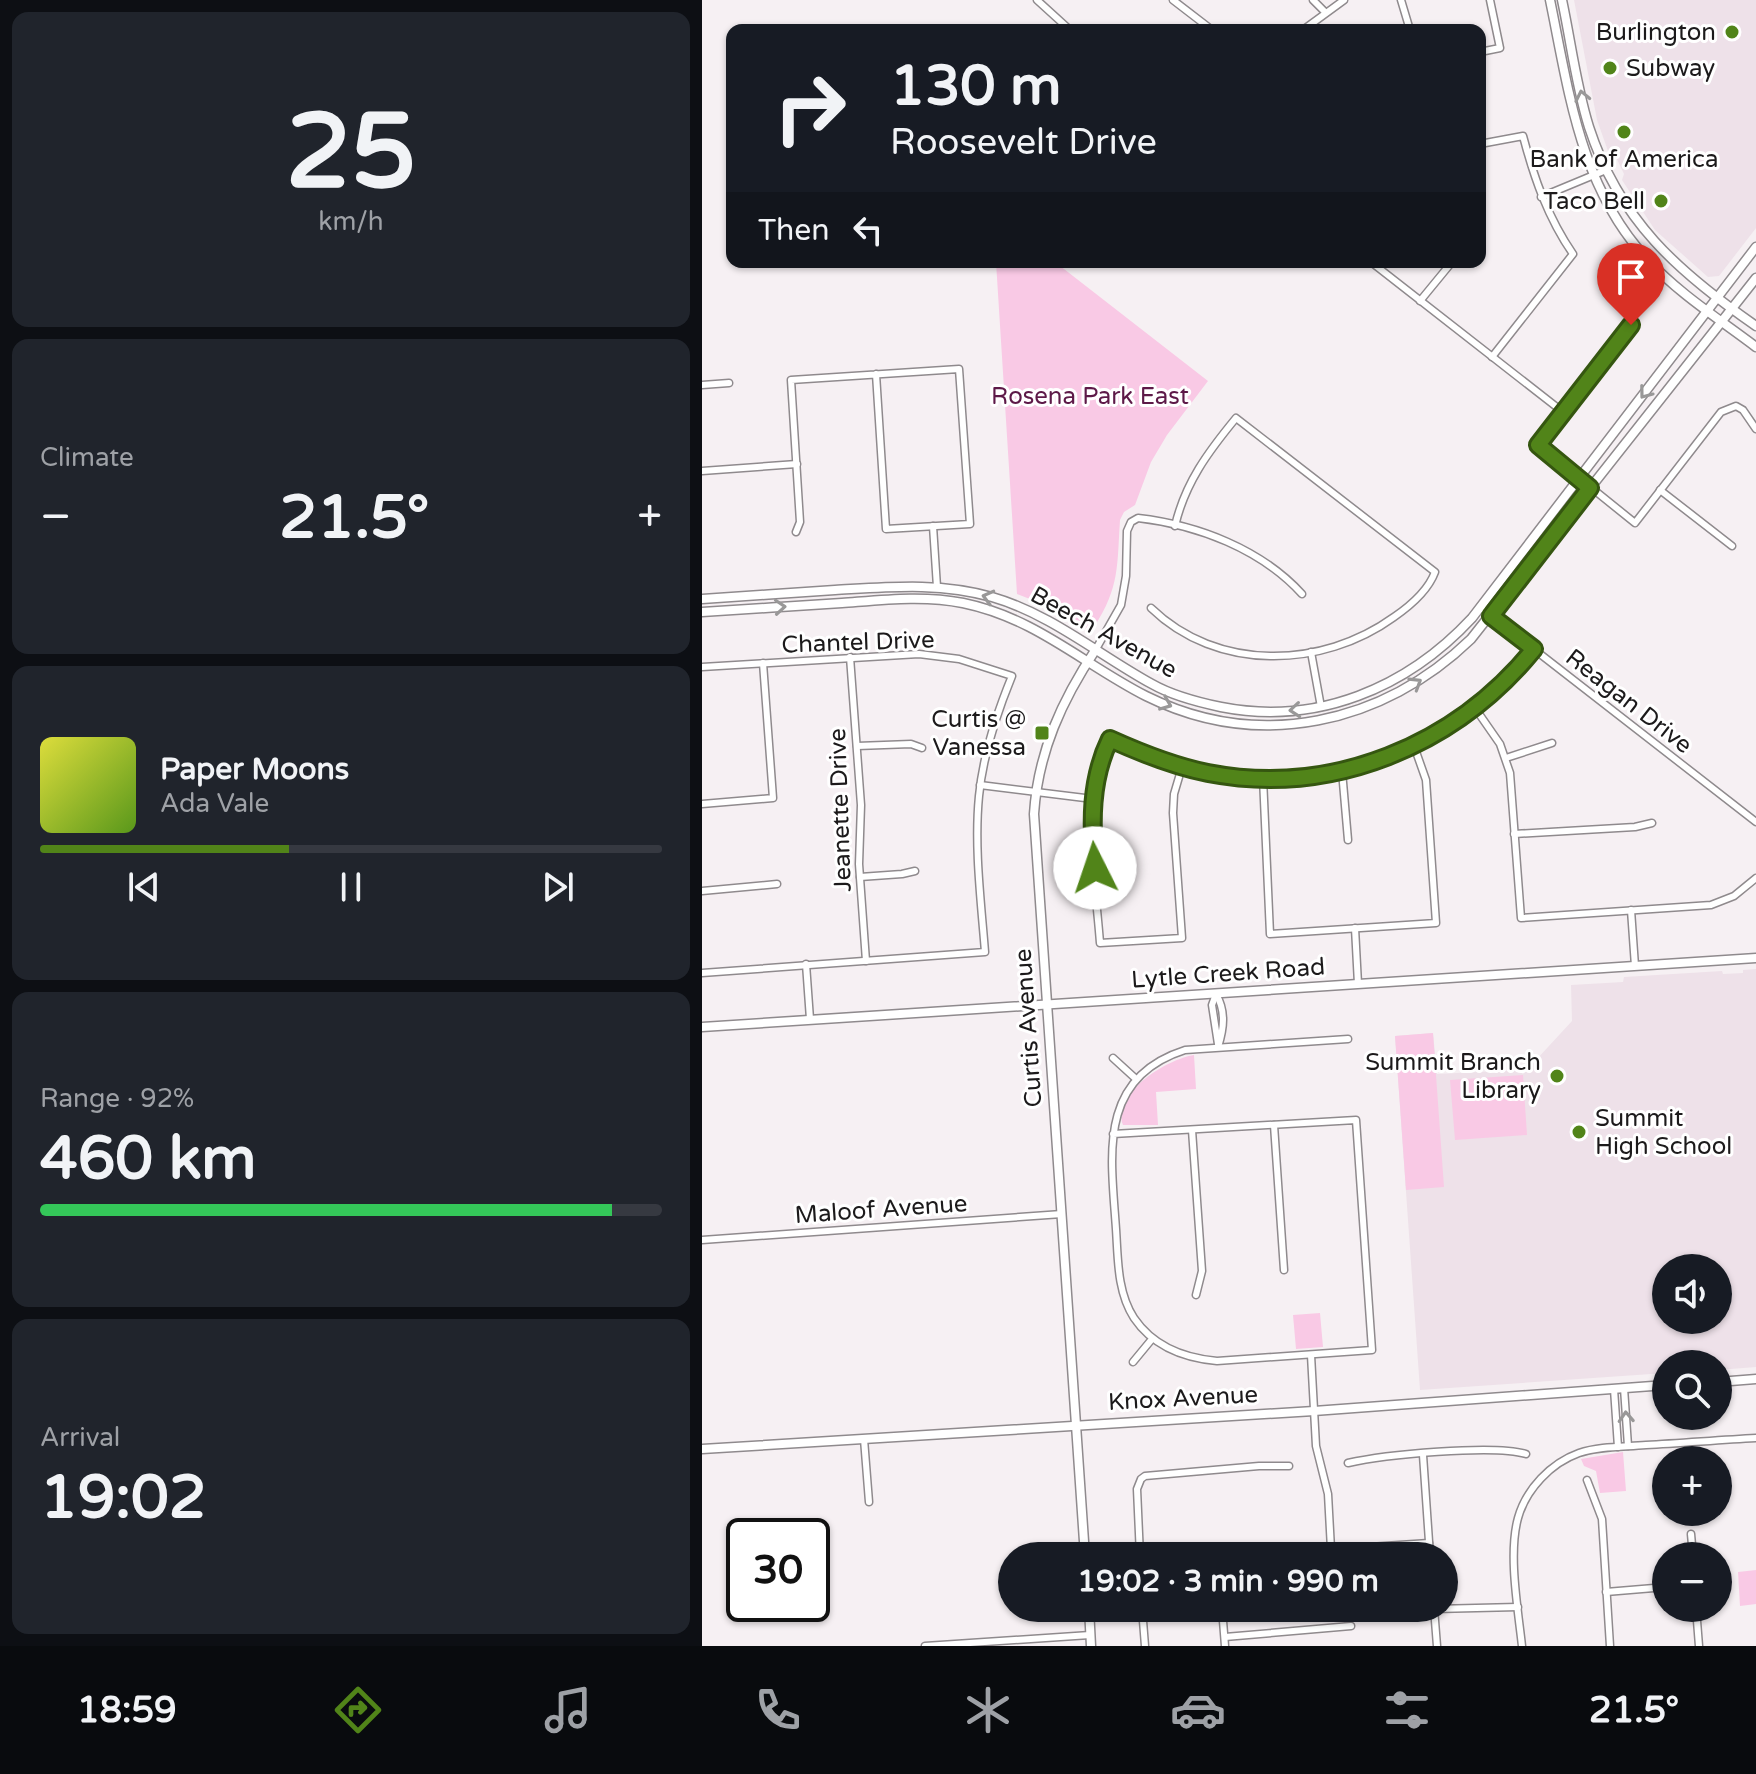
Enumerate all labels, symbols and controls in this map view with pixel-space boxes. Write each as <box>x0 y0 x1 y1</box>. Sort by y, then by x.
place label: Burlington <box>1596 18 1716 47</box>
marker: Burlington <box>1723 23 1741 41</box>
text: 130 m <box>890 53 1061 120</box>
place label: Subway <box>1626 54 1715 83</box>
icon: right <box>758 56 862 160</box>
marker: Subway <box>1601 59 1619 77</box>
one-way arrow <box>1574 90 1591 103</box>
text: 25 <box>286 91 416 216</box>
text: Roosevelt Drive <box>890 121 1157 164</box>
marker: Bank of America <box>1615 123 1633 141</box>
place label: Bank of America <box>1530 145 1718 174</box>
place label: Taco Bell <box>1543 187 1645 216</box>
marker: Taco Bell <box>1652 192 1670 210</box>
text: km/h <box>318 206 384 237</box>
icon: left <box>846 208 890 252</box>
text: Then <box>758 212 830 249</box>
pin <box>1597 243 1665 325</box>
icon: arrive <box>1609 255 1653 299</box>
park label: Rosena Park East <box>991 382 1189 411</box>
one-way arrow <box>1641 384 1655 399</box>
text: Climate <box>40 442 134 473</box>
text: 21.5° <box>279 482 429 554</box>
text: − <box>40 491 71 544</box>
text: + <box>637 491 662 544</box>
street label: Beech Avenue <box>1025 580 1182 685</box>
one-way arrow <box>981 589 995 606</box>
one-way arrow <box>774 599 787 616</box>
street label: Chantel Drive <box>781 625 935 660</box>
street label: Reagan Drive <box>1560 643 1698 760</box>
one-way arrow <box>1407 678 1422 693</box>
one-way arrow <box>1158 695 1173 711</box>
one-way arrow <box>1288 701 1301 718</box>
place label: Curtis @ Vanessa <box>931 705 1026 762</box>
marker: Curtis @ Vanessa <box>1033 724 1051 742</box>
street label: Jeanette Drive <box>823 728 858 892</box>
text: Paper Moons <box>160 751 349 788</box>
text: Ada Vale <box>160 788 269 819</box>
position arrow <box>1053 826 1137 910</box>
icon: previous <box>122 865 166 909</box>
icon: pause <box>329 865 373 909</box>
icon: next <box>536 865 580 909</box>
street label: Curtis Avenue <box>1008 948 1049 1108</box>
street label: Lytle Creek Road <box>1130 952 1326 995</box>
place label: Summit Branch Library <box>1365 1048 1541 1105</box>
marker: Summit Branch Library <box>1548 1067 1566 1085</box>
text: Range · 92% <box>40 1083 194 1114</box>
place label: Summit High School <box>1595 1104 1732 1161</box>
text: 460 km <box>40 1123 256 1195</box>
marker: Summit High School <box>1570 1123 1588 1141</box>
street label: Maloof Avenue <box>794 1189 968 1230</box>
map controls <box>1652 1254 1732 1622</box>
button: sound <box>1652 1254 1732 1334</box>
button: search <box>1652 1350 1732 1430</box>
street label: Knox Avenue <box>1107 1380 1259 1417</box>
one-way arrow <box>1618 1410 1635 1423</box>
text: Arrival <box>40 1422 120 1453</box>
button: + <box>1652 1446 1732 1526</box>
text: 19:02 <box>40 1462 206 1534</box>
speed limit sign: 30 <box>726 1518 830 1622</box>
button: − <box>1652 1542 1732 1622</box>
text: 19:02 · 3 min · 990 m <box>1077 1563 1379 1600</box>
icon: directions <box>330 1682 386 1738</box>
icon: music <box>540 1682 596 1738</box>
icon: phone <box>750 1682 806 1738</box>
icon: climate <box>960 1682 1016 1738</box>
icon: car <box>1170 1682 1226 1738</box>
icon: filters <box>1379 1682 1435 1738</box>
text: 18:59 <box>77 1689 177 1732</box>
text: 21.5° <box>1589 1689 1679 1732</box>

